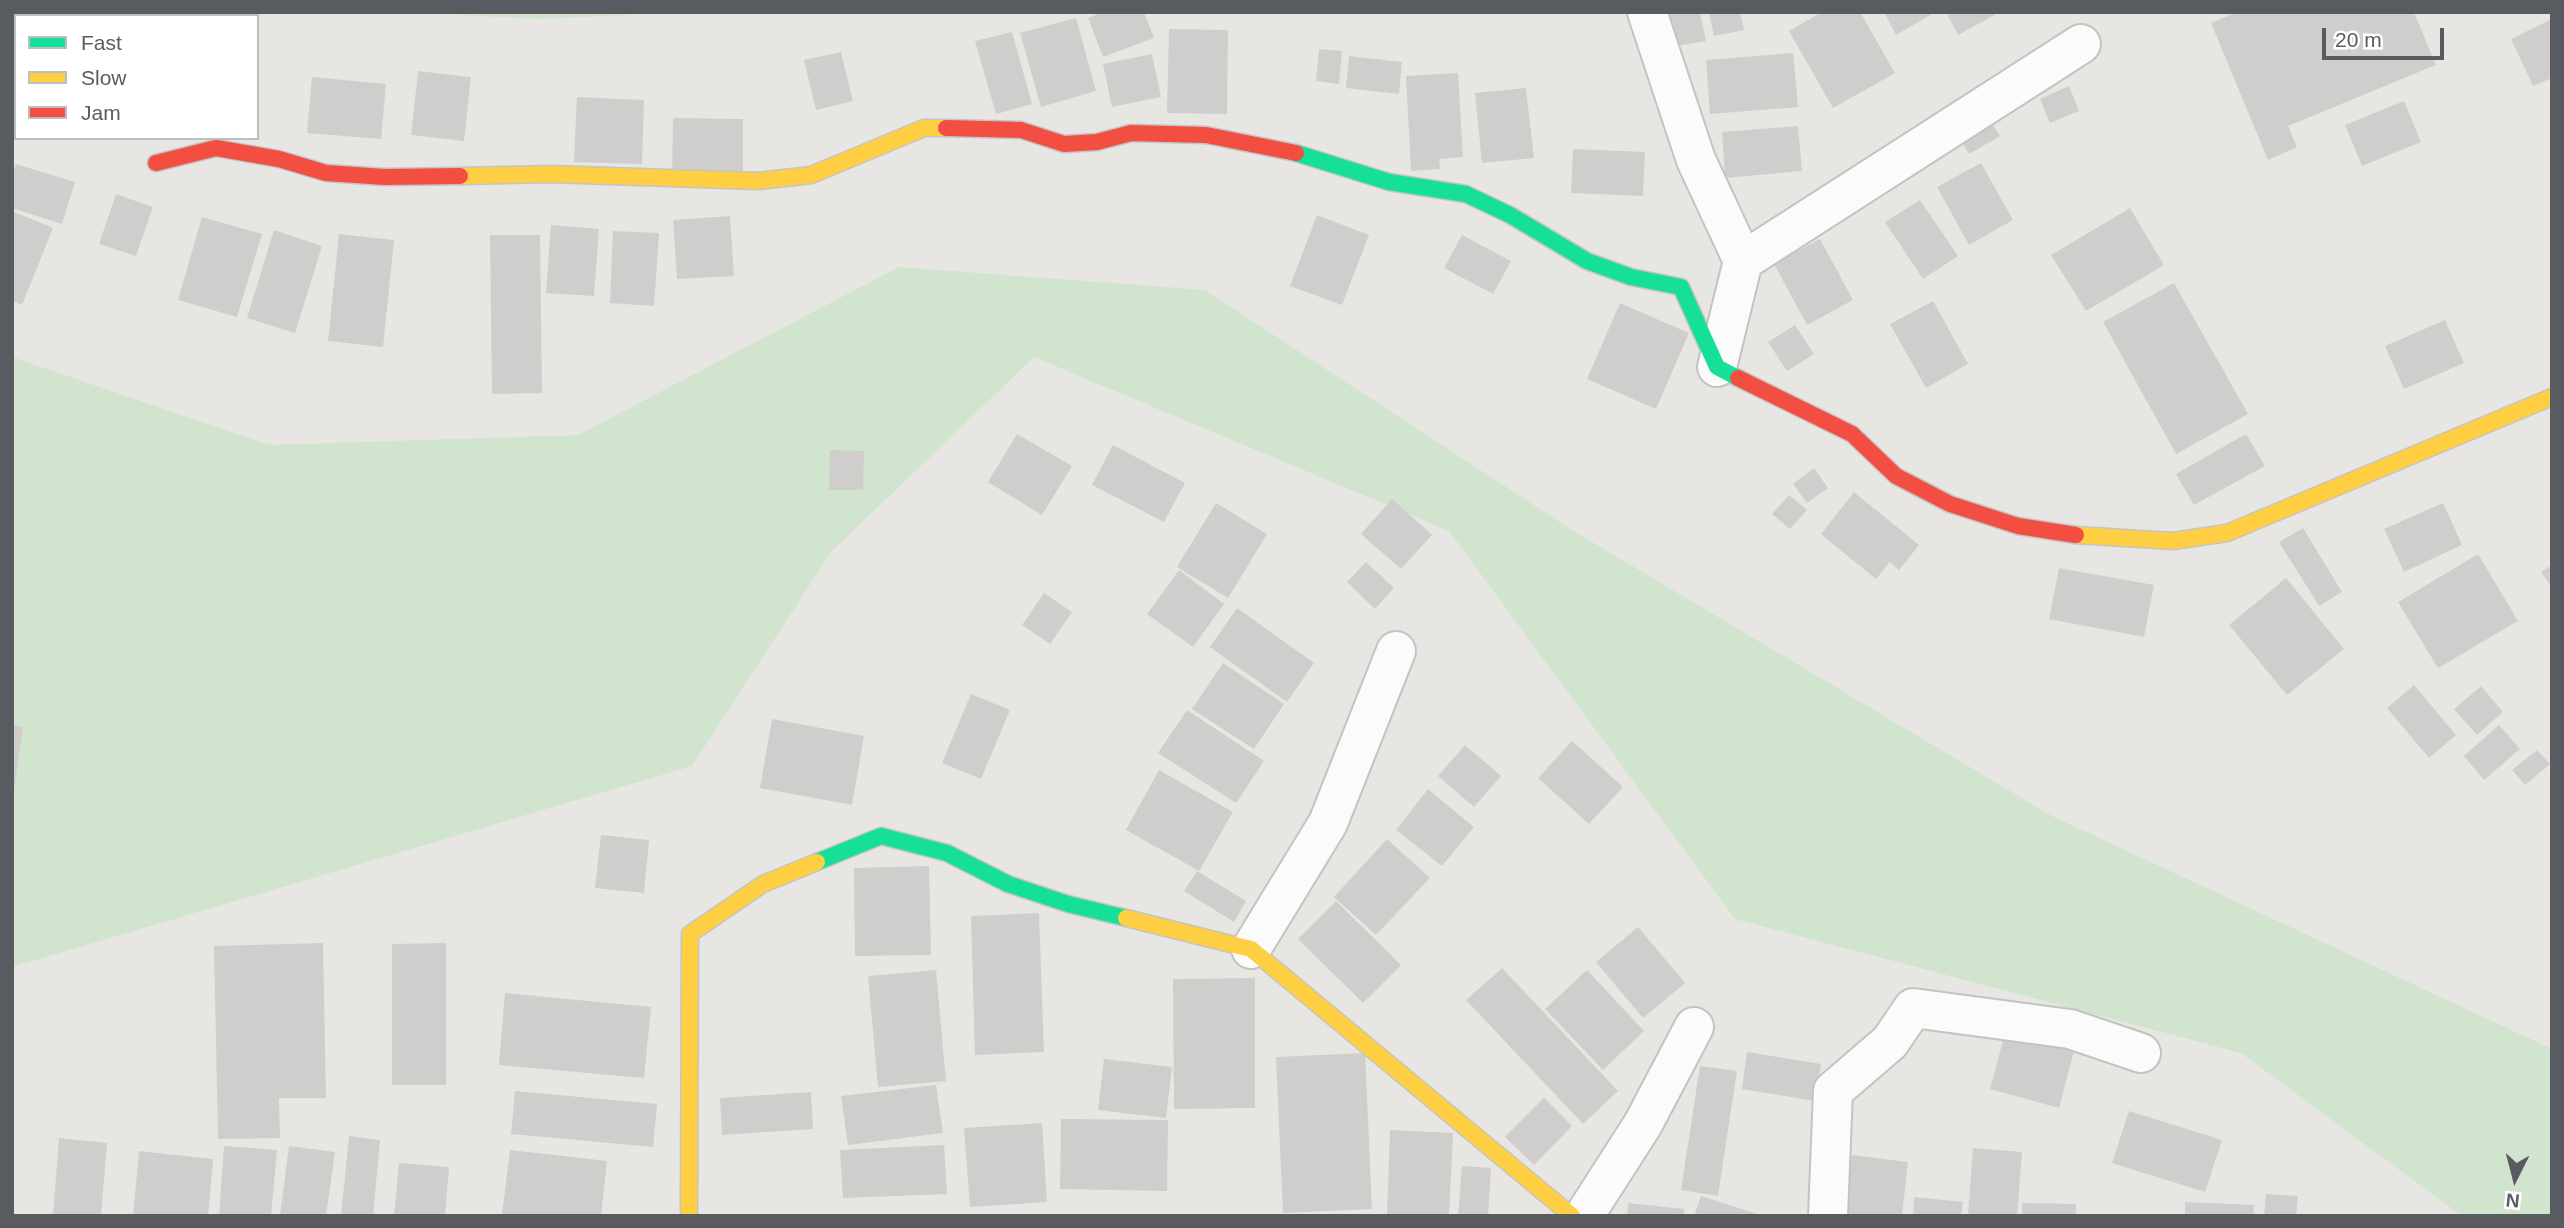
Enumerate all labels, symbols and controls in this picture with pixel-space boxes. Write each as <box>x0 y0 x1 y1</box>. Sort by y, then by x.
legend <box>14 14 259 140</box>
scale bar <box>2326 14 2448 58</box>
text: 20 m <box>2335 28 2382 51</box>
text: Fast <box>81 31 122 54</box>
text: Slow <box>81 66 127 89</box>
text: Jam <box>81 101 121 124</box>
north arrow <box>2480 1144 2550 1214</box>
text: N <box>2505 1189 2521 1212</box>

